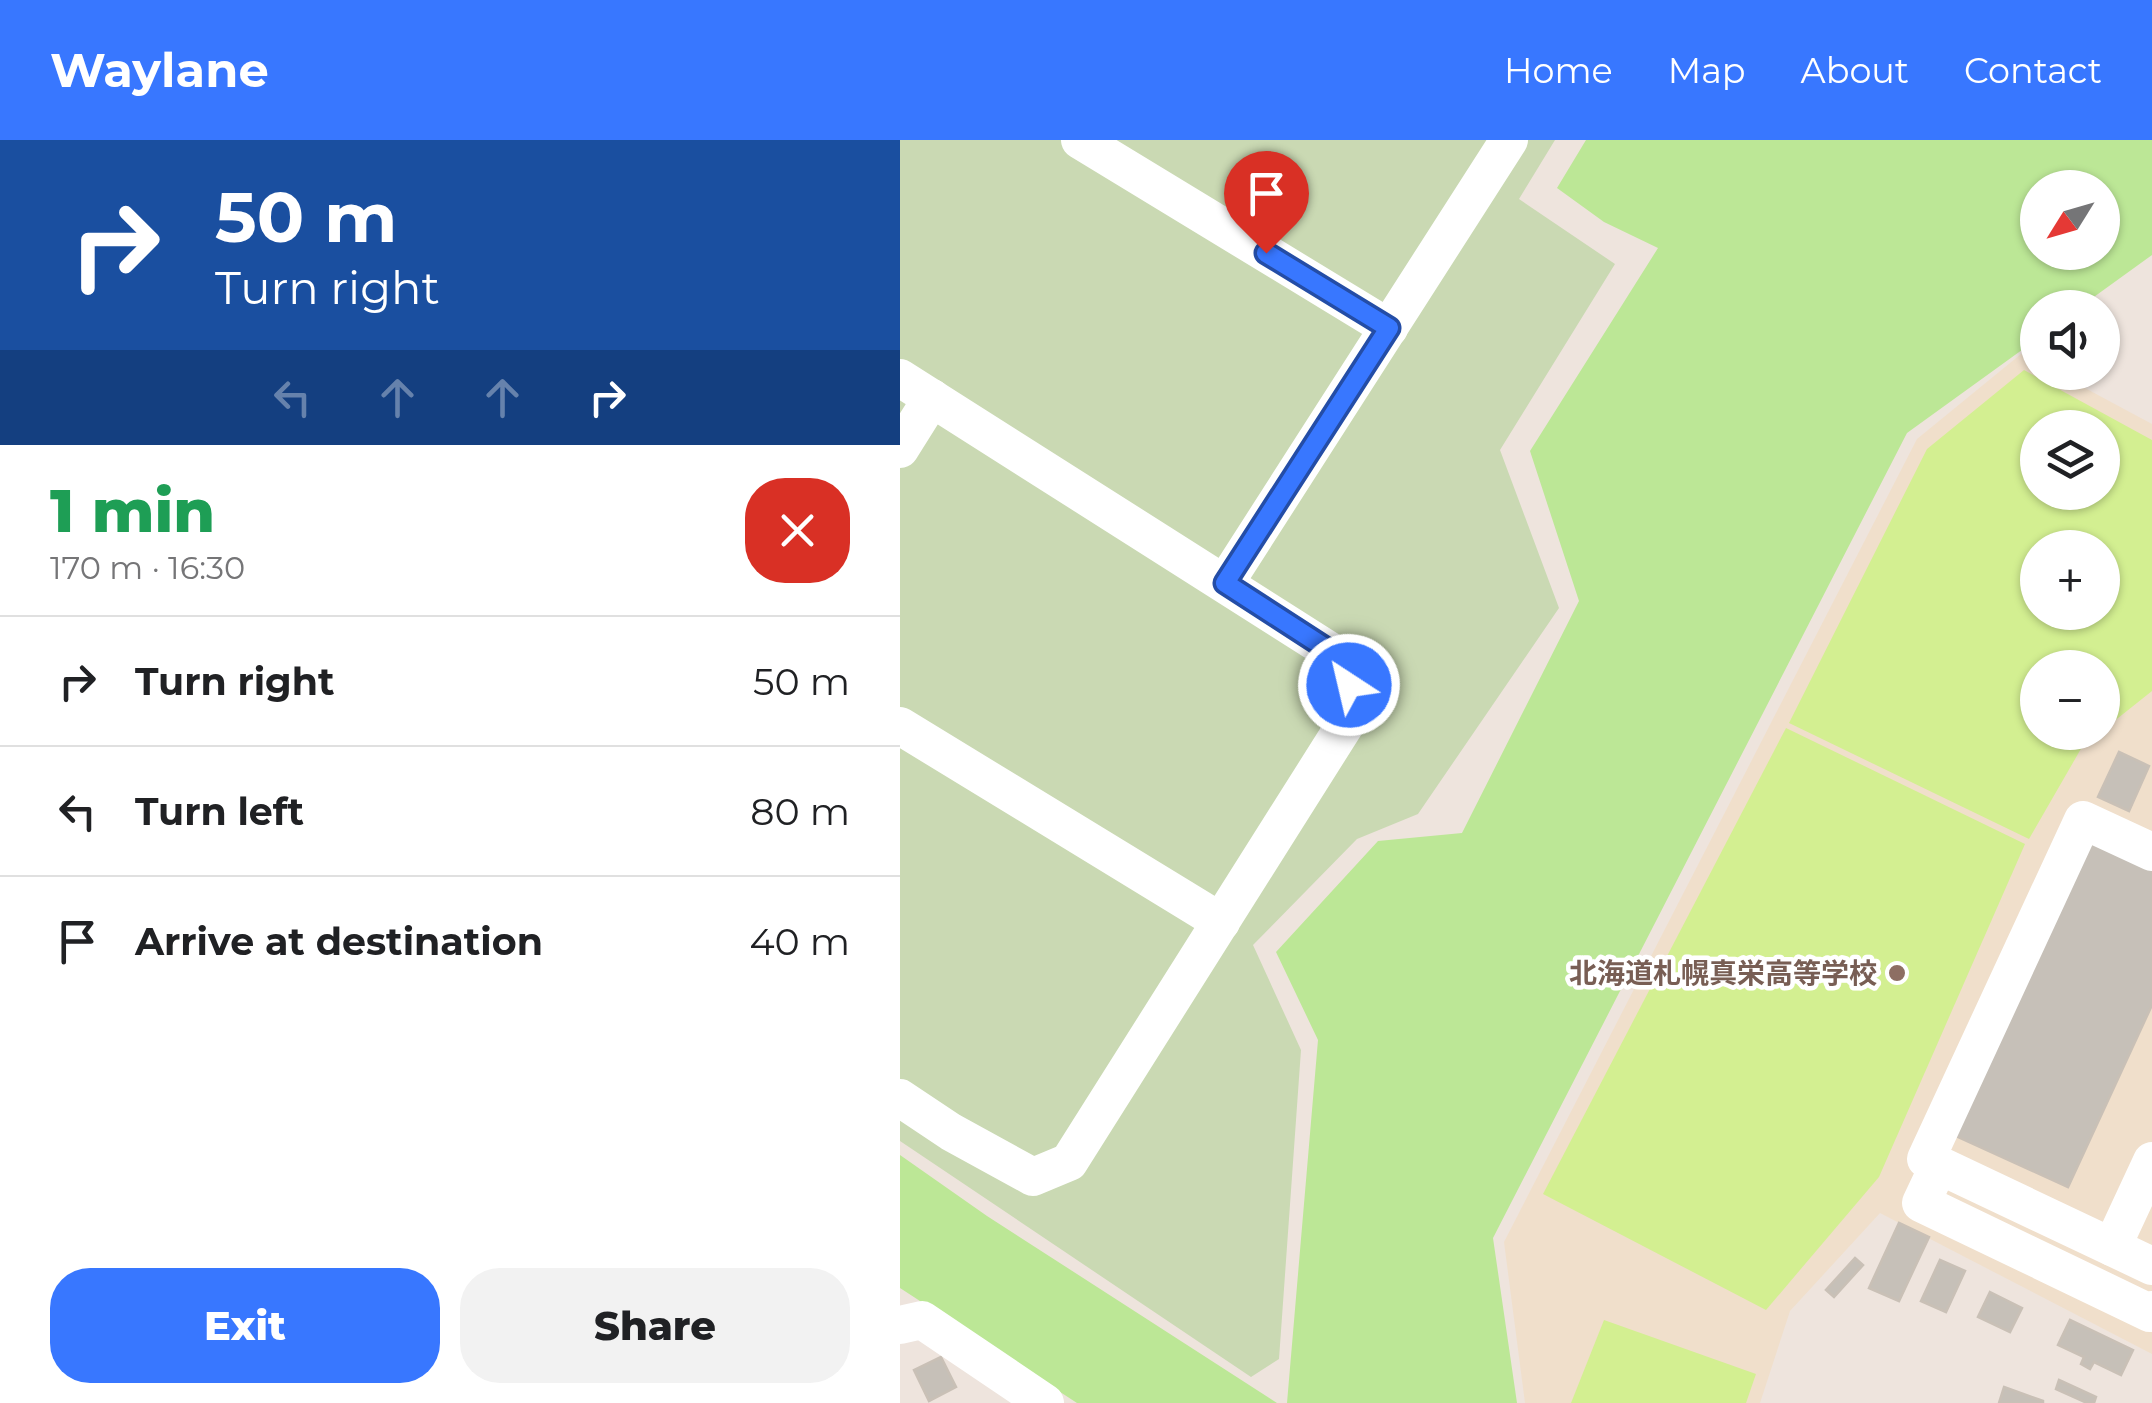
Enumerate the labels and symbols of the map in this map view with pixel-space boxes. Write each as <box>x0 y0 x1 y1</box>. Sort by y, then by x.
pin <box>1224 151 1309 254</box>
north arrow <box>2020 170 2120 270</box>
position arrow <box>1297 633 1401 737</box>
place label: 北海道札幌真栄高等学校 <box>1569 956 1877 990</box>
marker: 北海道札幌真栄高等学校 <box>1886 962 1908 984</box>

